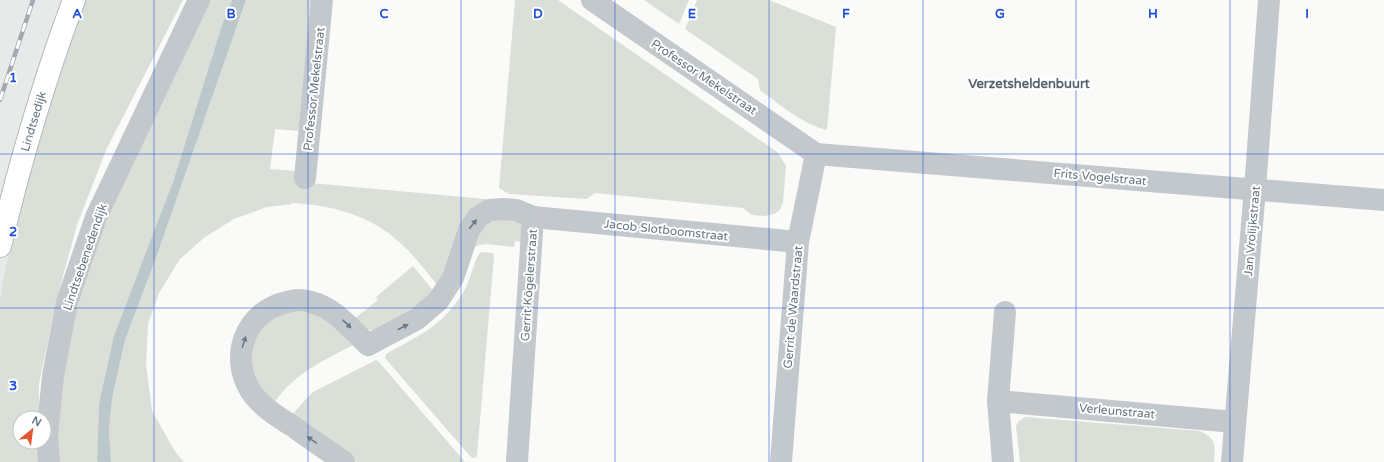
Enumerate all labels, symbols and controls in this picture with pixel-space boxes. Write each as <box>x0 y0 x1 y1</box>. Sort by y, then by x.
text: A <box>72 6 82 22</box>
text: B <box>226 6 236 22</box>
text: C <box>379 6 389 22</box>
text: D <box>533 6 543 22</box>
text: E <box>688 6 696 22</box>
text: F <box>842 6 850 22</box>
text: G <box>995 6 1005 22</box>
text: H <box>1148 6 1158 22</box>
text: I <box>1305 6 1309 22</box>
street label: Professor Mekelstraat <box>301 26 328 152</box>
street label: Professor Mekelstraat <box>649 36 760 118</box>
text: 1 <box>9 70 17 86</box>
district label: Verzetsheldenbuurt <box>968 76 1090 92</box>
street label: Lindtsedijk <box>18 89 49 153</box>
street label: Frits Vogelstraat <box>1053 166 1147 188</box>
street label: Jan Vrolijkstraat <box>1241 185 1263 277</box>
street label: Lindtsebenedendijk <box>60 201 110 312</box>
street label: Jacob Slotboomstraat <box>603 217 729 244</box>
one-way arrow <box>469 218 477 229</box>
text: 2 <box>9 224 17 240</box>
street label: Gerrit Kögelerstraat <box>518 228 540 342</box>
street label: Gerrit de Waardstraat <box>781 245 805 369</box>
one-way arrow <box>342 319 352 329</box>
one-way arrow <box>397 324 408 330</box>
one-way arrow <box>241 336 247 348</box>
text: 3 <box>9 378 17 394</box>
street label: Verleunstraat <box>1078 401 1156 421</box>
north arrow <box>12 410 52 450</box>
text: N <box>30 414 44 430</box>
one-way arrow <box>307 436 317 444</box>

